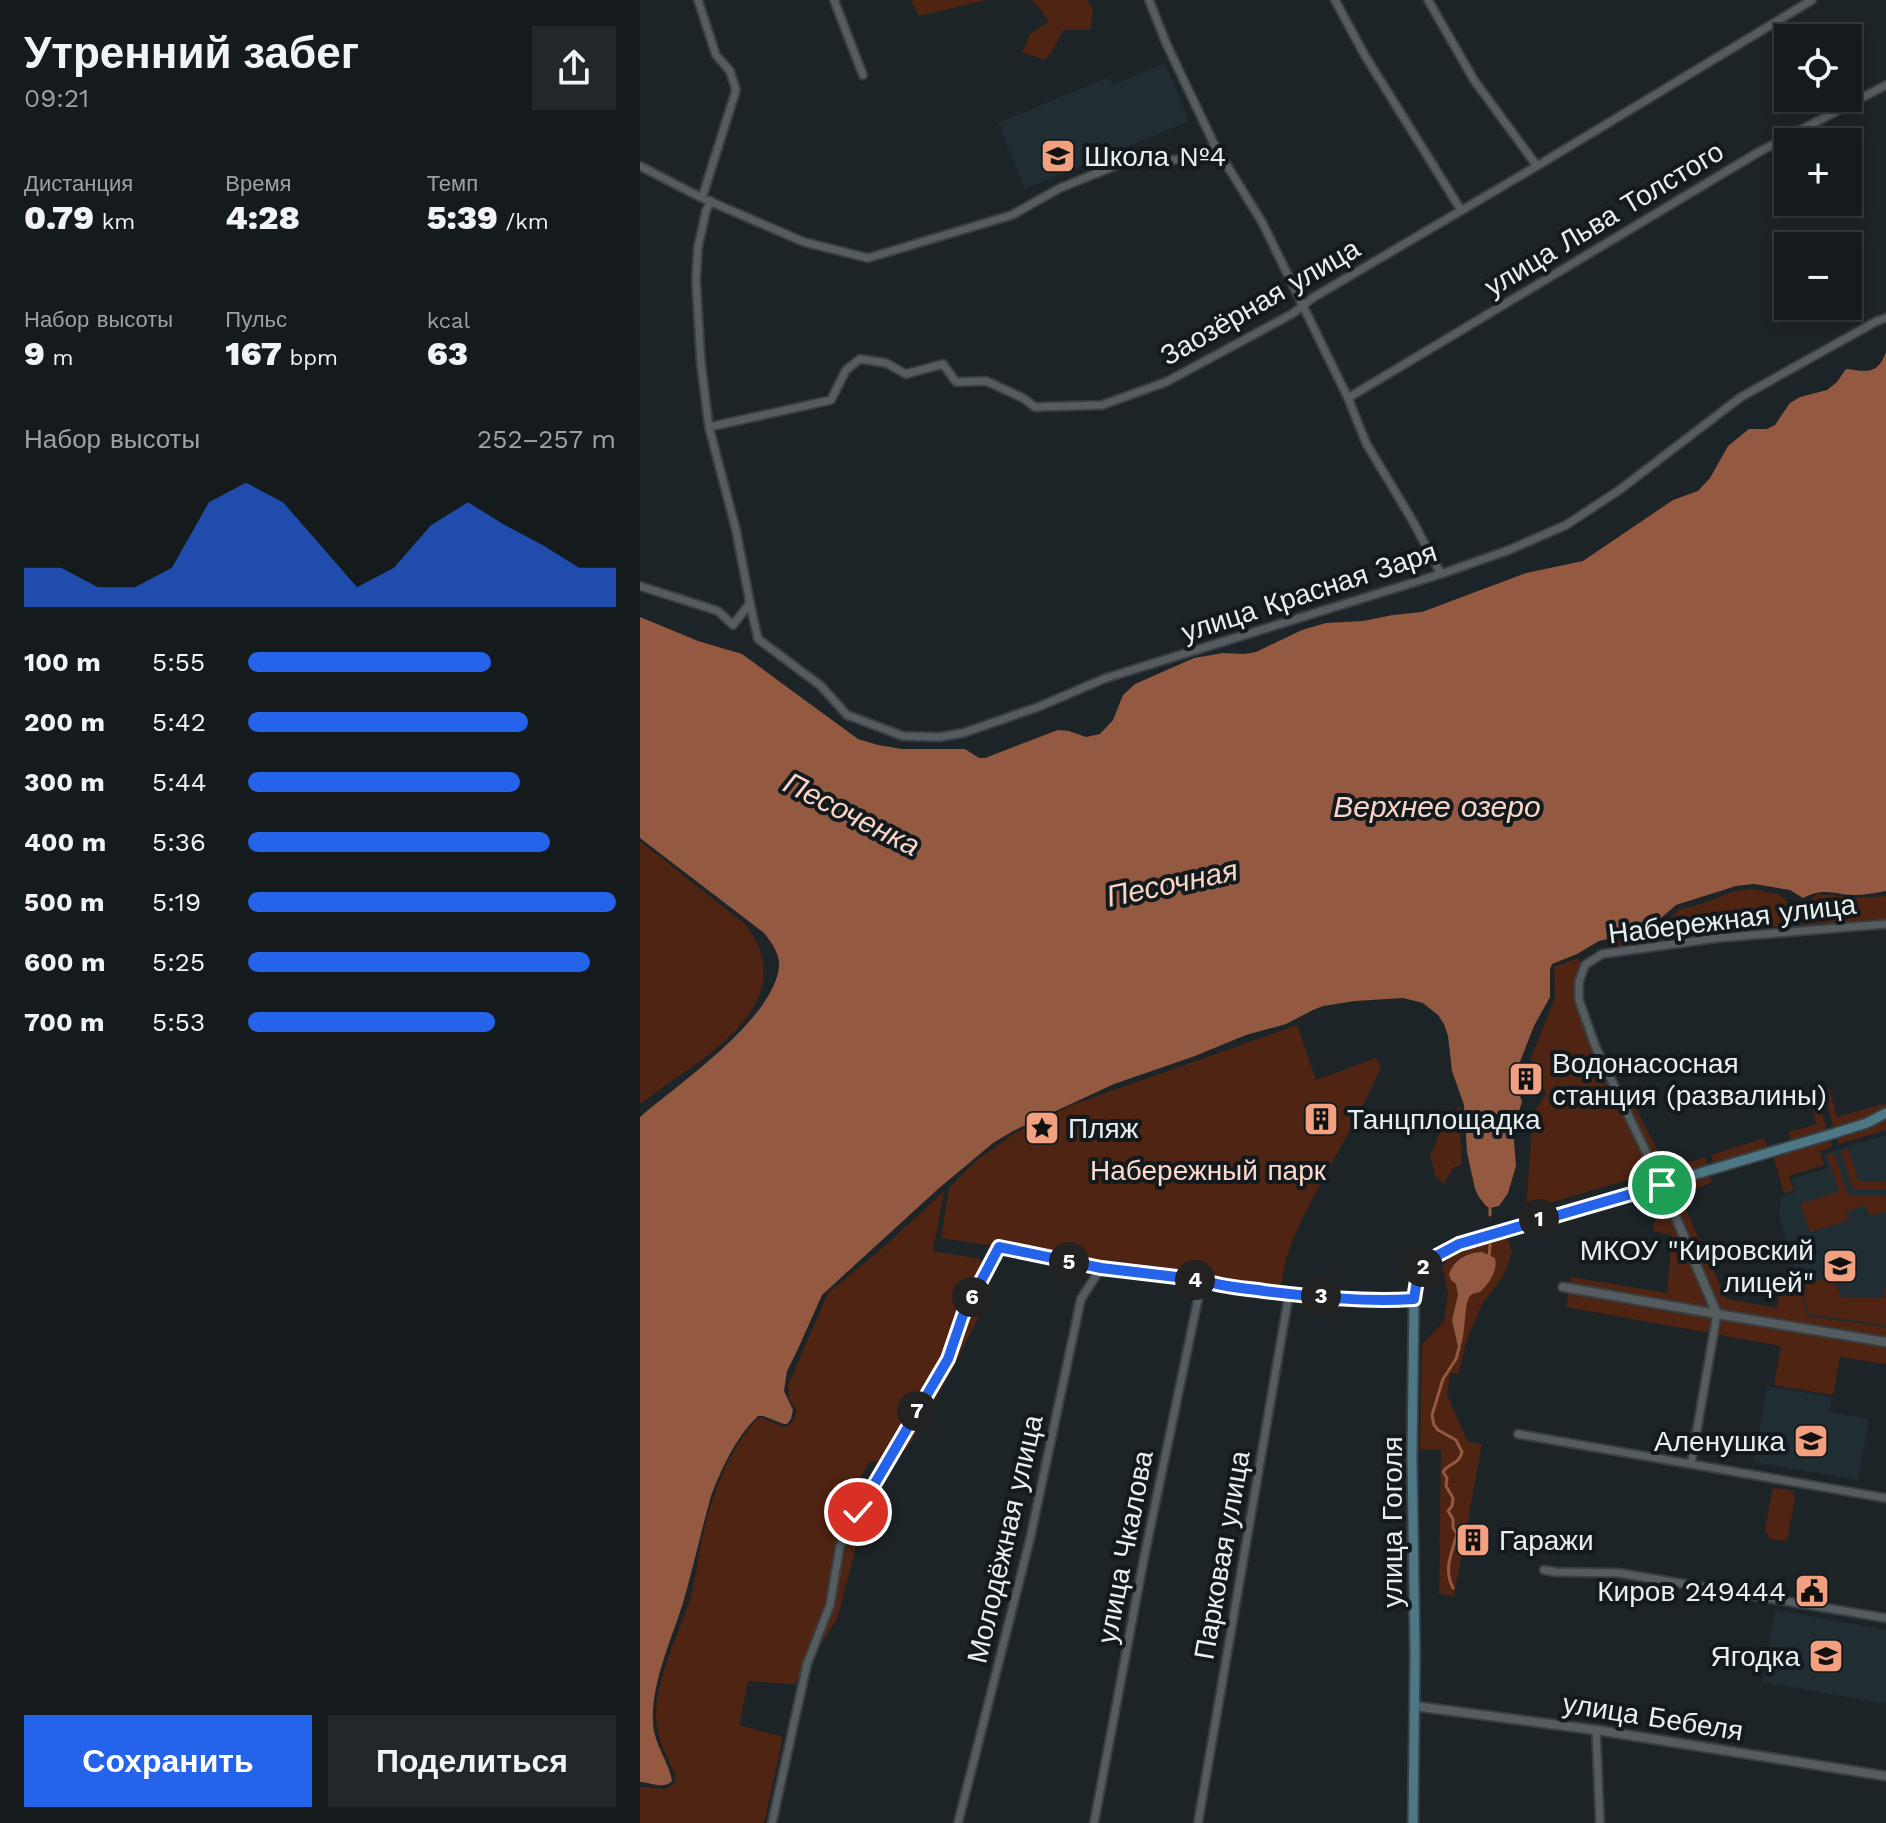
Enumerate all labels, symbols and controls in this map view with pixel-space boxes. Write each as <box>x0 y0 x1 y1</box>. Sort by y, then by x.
map controls <box>1774 24 1862 320</box>
button: locate <box>1774 24 1862 112</box>
button: share <box>532 26 616 110</box>
text: Утренний забег <box>24 27 359 79</box>
text: 09:21 <box>24 83 89 113</box>
button: + <box>1774 128 1862 216</box>
street label: улица Льва Толстого <box>1479 135 1729 303</box>
school or university icon: Школа №4 <box>1039 137 1077 175</box>
place label: Школа №4 <box>1084 140 1226 173</box>
text: Дистанция <box>24 171 133 196</box>
text: Время <box>225 171 292 196</box>
text: Темп <box>427 171 478 196</box>
text: 0.79 <box>24 197 94 237</box>
text: 4:28 <box>225 197 300 237</box>
text: 5:39 <box>427 197 498 237</box>
text: km <box>94 209 135 234</box>
text: /km <box>498 209 549 234</box>
street label: Заозёрная улица <box>1155 231 1366 372</box>
button: − <box>1774 232 1862 320</box>
text: Набор высоты <box>24 307 173 332</box>
text: Пульс <box>225 307 287 332</box>
text: kcal <box>427 308 470 333</box>
text: 9 <box>24 333 45 373</box>
text: 167 <box>225 333 282 373</box>
text: 63 <box>427 333 468 373</box>
text: m <box>45 345 73 370</box>
text: bpm <box>282 345 338 370</box>
text: Набор высоты <box>24 424 200 454</box>
text: 252–257 m <box>477 424 616 454</box>
street label: улица Красная Заря <box>1177 535 1441 649</box>
text: 100 m <box>24 647 101 677</box>
text: 5:55 <box>152 647 205 677</box>
text: 200 m <box>24 707 105 737</box>
text: 5:42 <box>152 707 206 737</box>
water label: Песоченка <box>778 765 926 863</box>
text: 300 m <box>24 767 105 797</box>
text: 5:44 <box>152 767 207 797</box>
water label: Верхнее озеро <box>1333 789 1541 824</box>
text: 400 m <box>24 827 106 857</box>
text: 5:36 <box>152 827 206 857</box>
water label: Песочная <box>1103 852 1241 914</box>
text: 500 m <box>24 887 105 917</box>
text: 5:19 <box>152 887 201 917</box>
street label: Набережная улица <box>1606 887 1858 951</box>
text: 600 m <box>24 947 105 977</box>
text: 5:25 <box>152 947 205 977</box>
text: 700 m <box>24 1007 105 1037</box>
text: 5:53 <box>152 1007 205 1037</box>
place label: Водонасосная станция (развалины) <box>1552 1047 1827 1112</box>
building icon: Водонасосная станция (развалины) <box>1507 1060 1545 1098</box>
building icon: Танцплощадка <box>1302 1100 1340 1138</box>
place label: Танцплощадка <box>1347 1103 1541 1136</box>
place icon: Пляж <box>1023 1109 1061 1147</box>
place label: Пляж <box>1068 1112 1139 1145</box>
pin <box>1628 1151 1696 1219</box>
park label: Набережный парк <box>1090 1154 1327 1187</box>
icon: arrive <box>1640 1163 1684 1207</box>
pin: 1 <box>1519 1199 1559 1239</box>
text: 1 <box>1534 1206 1544 1231</box>
place label: МКОУ "Кировский лицей" <box>1580 1234 1814 1299</box>
pin: 5 <box>1049 1242 1089 1282</box>
pin: 2 <box>1403 1247 1443 1287</box>
school or university icon: МКОУ "Кировский лицей" <box>1821 1247 1859 1285</box>
text: 5 <box>1063 1249 1075 1274</box>
text: 2 <box>1416 1254 1430 1279</box>
pin: 4 <box>1175 1260 1215 1300</box>
text: 4 <box>1188 1267 1202 1292</box>
pin: 3 <box>1301 1276 1341 1316</box>
pin: 6 <box>952 1277 992 1317</box>
text: 3 <box>1314 1283 1328 1308</box>
text: 6 <box>965 1284 979 1309</box>
pin: 7 <box>897 1391 937 1431</box>
text: 7 <box>910 1398 924 1423</box>
street label: Молодёжная улица <box>960 1411 1050 1666</box>
school or university icon: Аленушка <box>1792 1422 1830 1460</box>
place label: Аленушка <box>1654 1425 1785 1458</box>
street label: улица Гоголя <box>1376 1436 1409 1608</box>
street label: улица Чкалова <box>1090 1447 1160 1646</box>
street label: Парковая улица <box>1187 1448 1257 1662</box>
pin <box>824 1478 892 1546</box>
icon: check <box>836 1490 880 1534</box>
building icon: Гаражи <box>1454 1521 1492 1559</box>
place label: Гаражи <box>1499 1524 1594 1557</box>
public building icon: Киров 249444 <box>1793 1572 1831 1610</box>
place label: Киров 249444 <box>1597 1575 1786 1608</box>
school or university icon: Ягодка <box>1807 1637 1845 1675</box>
place label: Ягодка <box>1710 1640 1800 1673</box>
street label: улица Бебеля <box>1561 1686 1745 1748</box>
button: Сохранить <box>24 1715 312 1807</box>
button: Поделиться <box>328 1715 616 1807</box>

